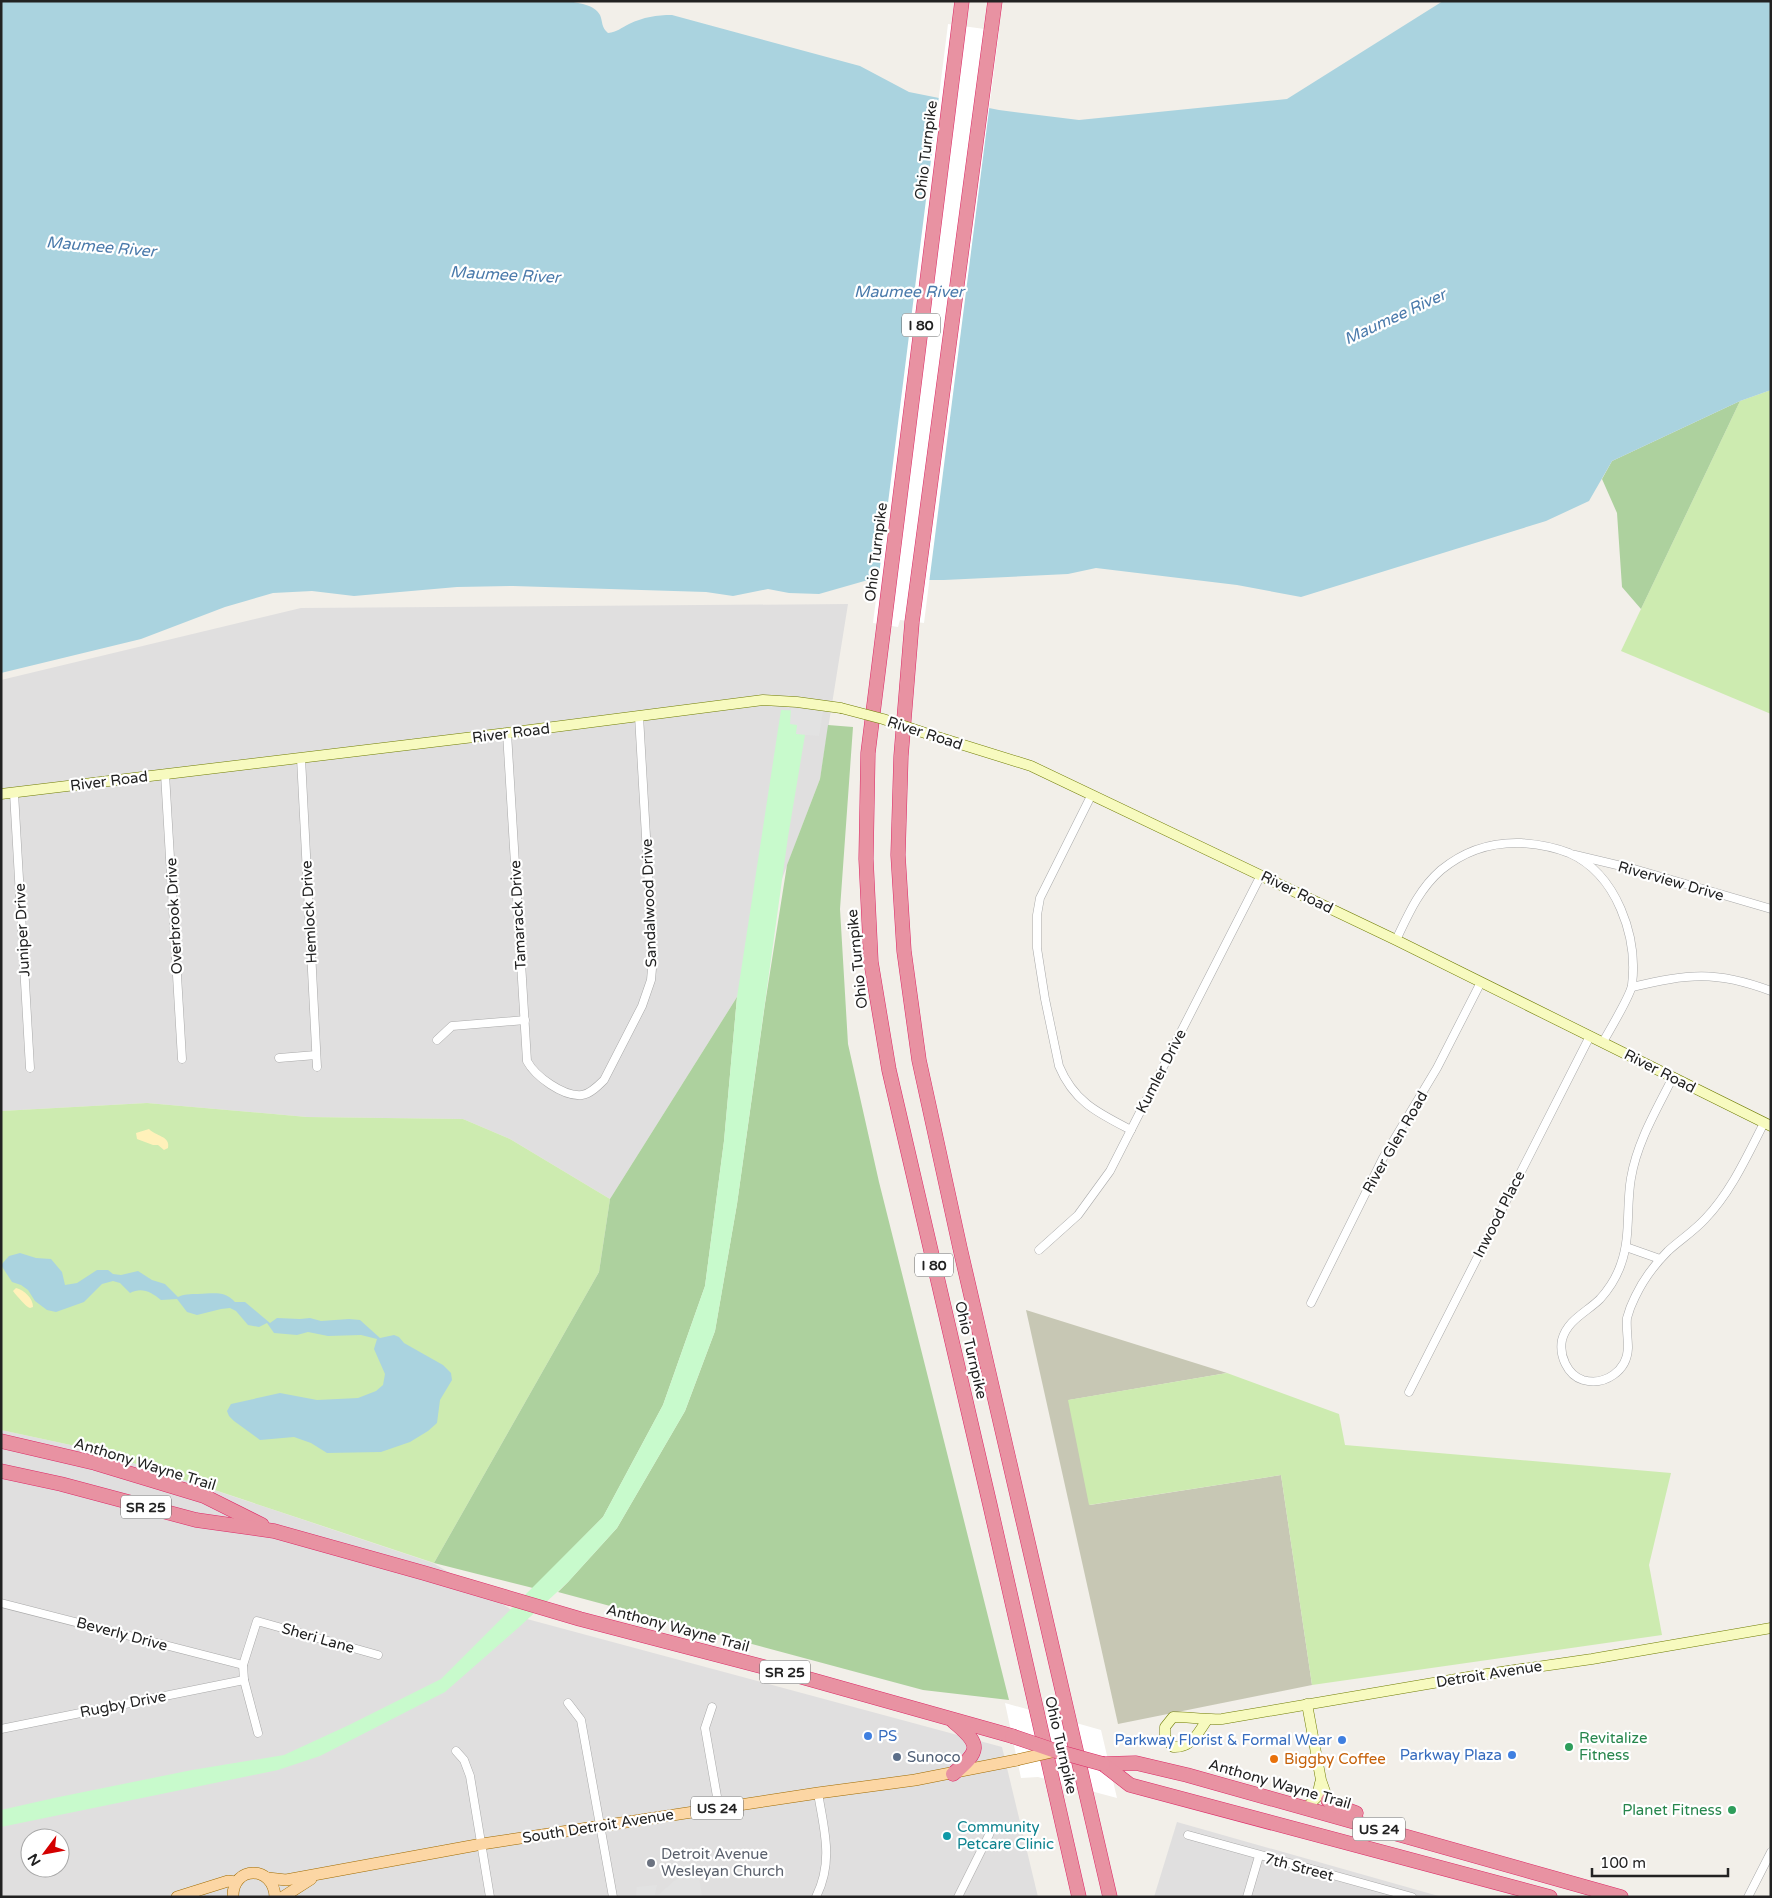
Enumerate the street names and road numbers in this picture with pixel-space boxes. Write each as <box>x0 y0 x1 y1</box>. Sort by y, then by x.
street label: Ohio Turnpike <box>911 99 941 201</box>
road number: I 80 <box>902 314 940 336</box>
street label: Ohio Turnpike <box>861 501 891 603</box>
street label: River Road <box>885 712 965 754</box>
street label: River Road <box>471 719 551 747</box>
street label: River Road <box>69 767 149 795</box>
street label: Sandalwood Drive <box>638 838 660 968</box>
street label: Overbrook Drive <box>162 857 186 975</box>
street label: Riverview Drive <box>1616 857 1726 905</box>
street label: Hemlock Drive <box>297 860 321 964</box>
street label: Tamarack Drive <box>506 860 530 970</box>
street label: River Road <box>1258 867 1336 917</box>
street label: Juniper Drive <box>11 883 33 977</box>
street label: Ohio Turnpike <box>843 908 871 1010</box>
street label: Kumler Drive <box>1132 1026 1190 1116</box>
street label: River Road <box>1621 1045 1699 1097</box>
street label: River Glen Road <box>1359 1088 1431 1196</box>
street label: Inwood Place <box>1469 1168 1529 1260</box>
road number: I 80 <box>915 1254 953 1276</box>
street label: Ohio Turnpike <box>951 1299 991 1401</box>
street label: Anthony Wayne Trail <box>72 1434 218 1494</box>
road number: SR 25 <box>121 1495 171 1518</box>
street label: Anthony Wayne Trail <box>605 1600 751 1656</box>
street label: Beverly Drive <box>75 1613 169 1655</box>
street label: Sheri Lane <box>280 1619 356 1657</box>
street label: Detroit Avenue <box>1435 1657 1543 1691</box>
road number: SR 25 <box>760 1660 810 1684</box>
street label: Rugby Drive <box>78 1687 168 1721</box>
street label: Ohio Turnpike <box>1041 1694 1081 1796</box>
street label: Anthony Wayne Trail <box>1207 1755 1353 1813</box>
road number: US 24 <box>691 1796 743 1820</box>
street label: South Detroit Avenue <box>521 1805 675 1847</box>
road number: US 24 <box>1353 1818 1405 1840</box>
street label: 7th Street <box>1262 1849 1336 1885</box>

